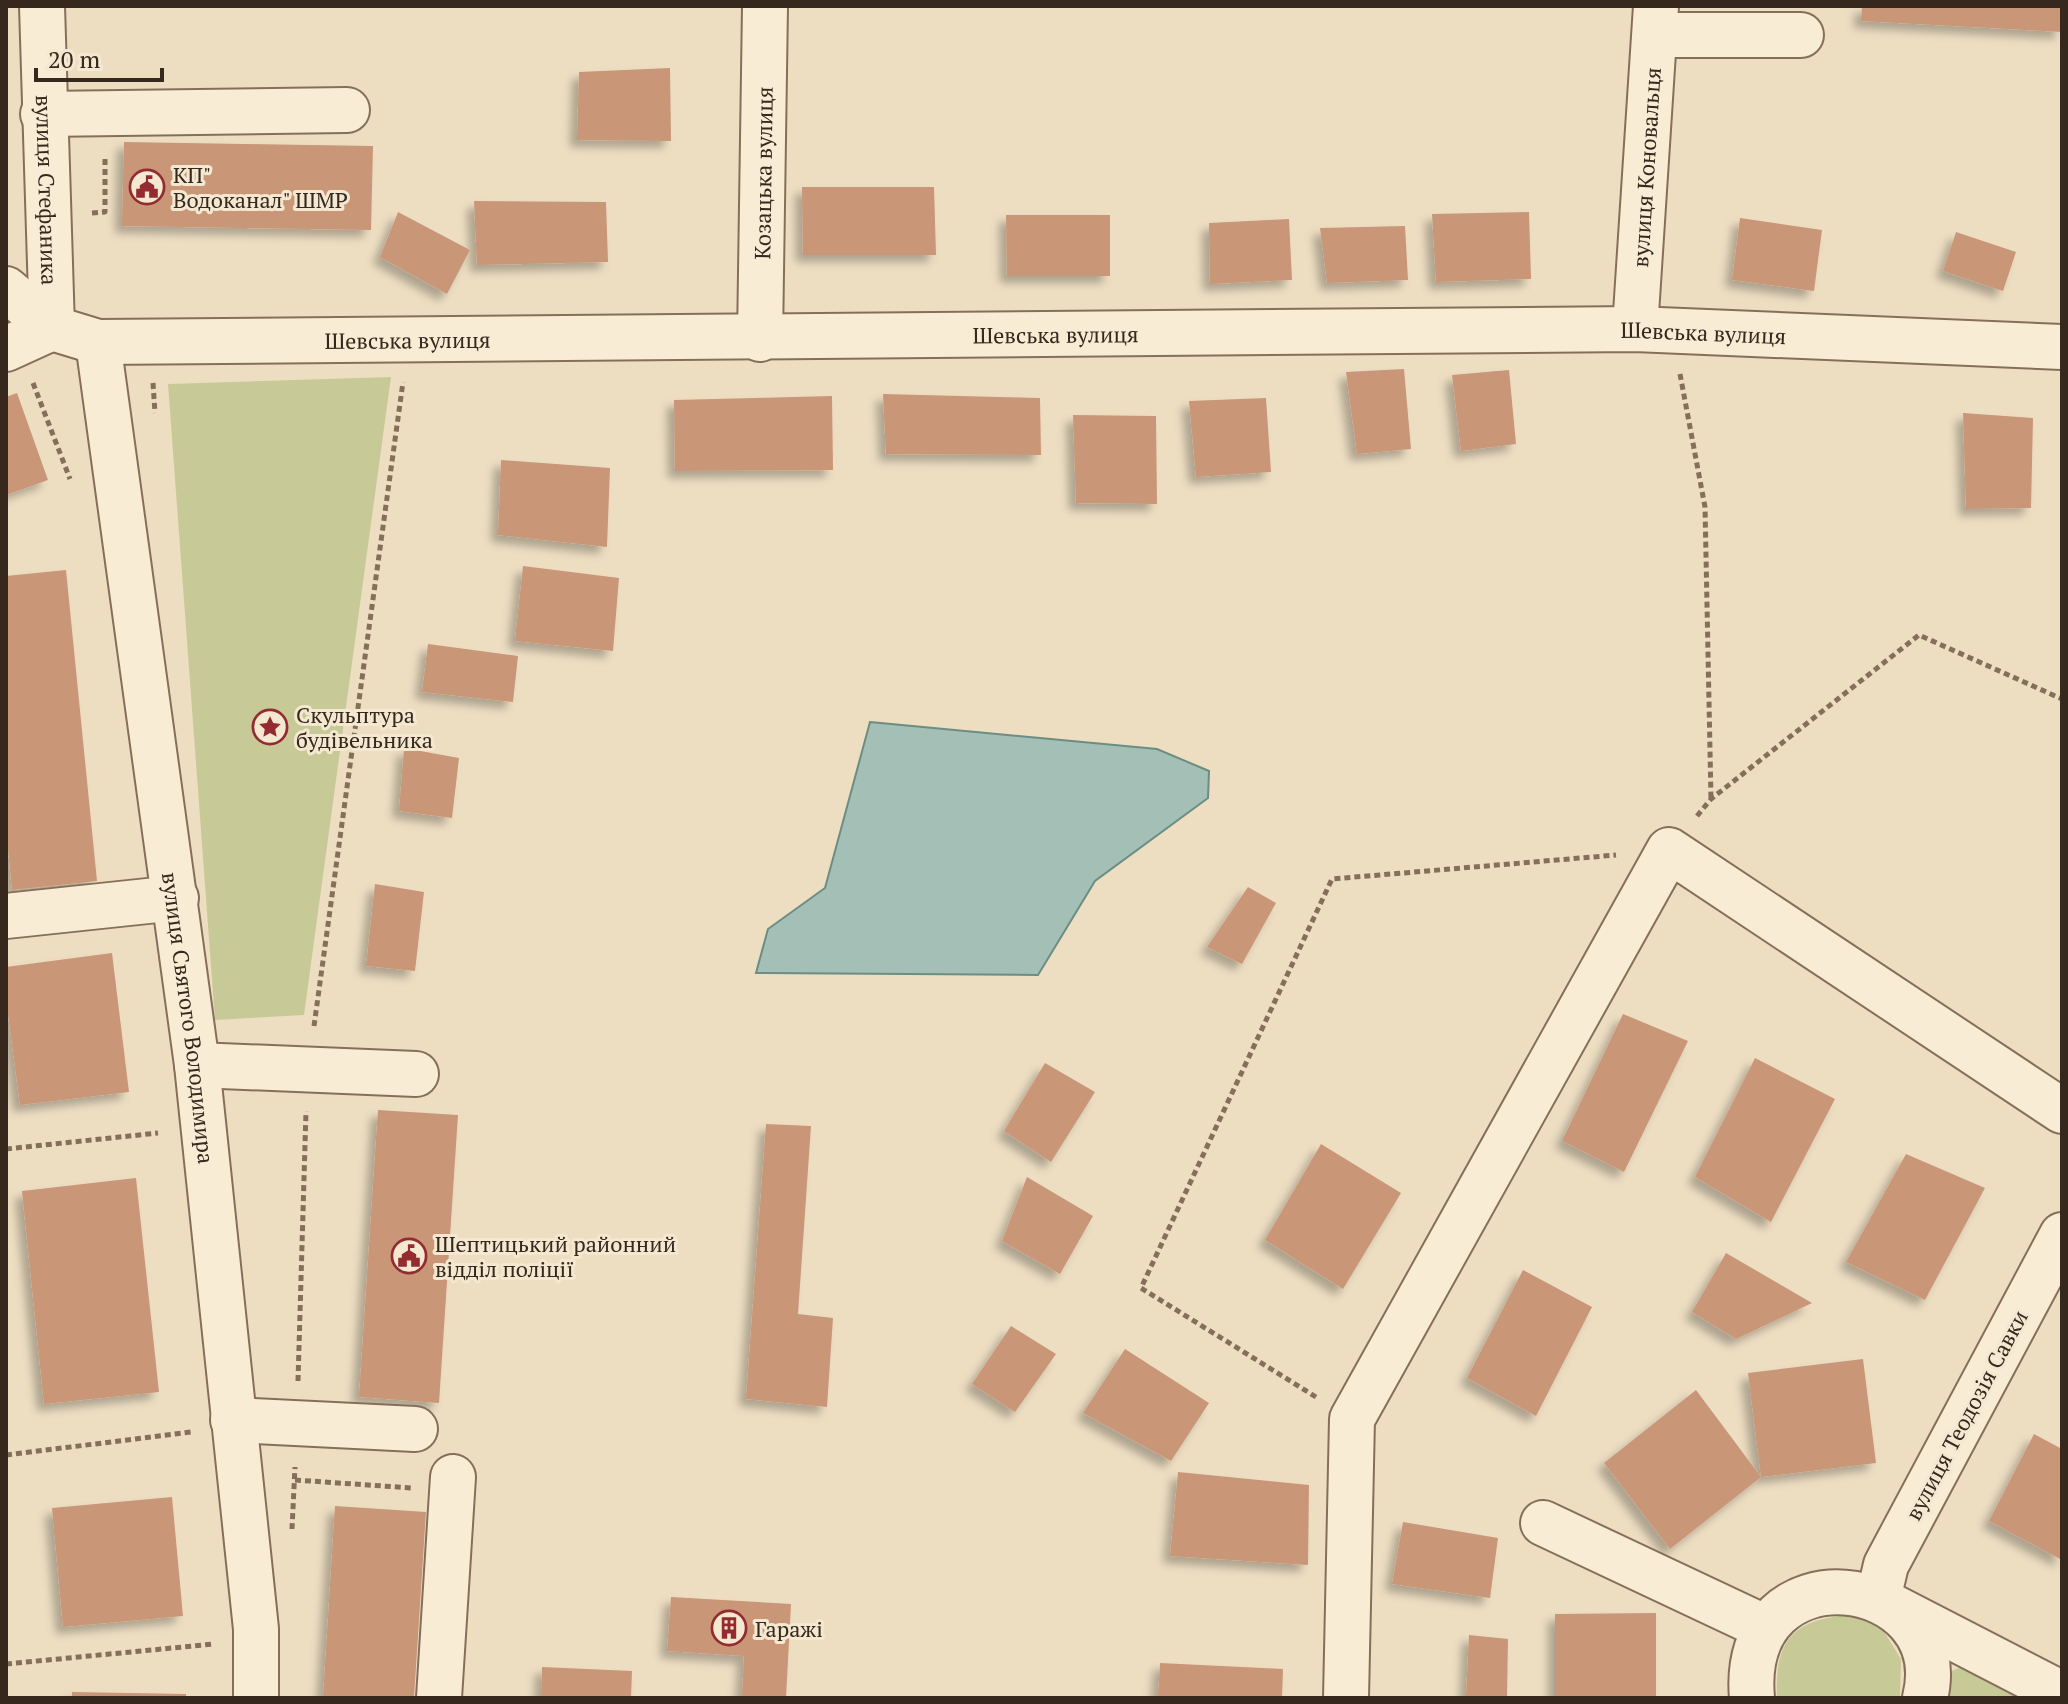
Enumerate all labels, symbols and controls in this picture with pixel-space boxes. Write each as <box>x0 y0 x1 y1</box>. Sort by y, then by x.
scale bar <box>36 32 162 82</box>
text: 20 m <box>48 43 100 75</box>
street label: вулиця Коновальця <box>1625 66 1666 268</box>
street label: Козацька вулиця <box>747 86 778 260</box>
street label: вулиця Стефаника <box>30 94 65 286</box>
place label: КП" Водоканал" ШМР <box>173 160 348 214</box>
public building icon: КП" Водоканал" ШМР <box>128 168 166 206</box>
street label: Шевська вулиця <box>1621 314 1787 350</box>
street label: Шевська вулиця <box>973 319 1139 349</box>
street label: Шевська вулиця <box>325 324 491 355</box>
place label: Скульптура будівельника <box>296 700 433 754</box>
place icon: Скульптура будівельника <box>251 708 289 746</box>
street label: вулиця Святого Володимира <box>156 870 222 1165</box>
place label: Шептицький районний відділ поліції <box>435 1229 676 1283</box>
public building icon: Шептицький районний відділ поліції <box>390 1237 428 1275</box>
street label: вулиця Теодозія Савки <box>1898 1305 2034 1525</box>
building icon: Гаражі <box>710 1609 748 1647</box>
place label: Гаражі <box>755 1614 823 1643</box>

